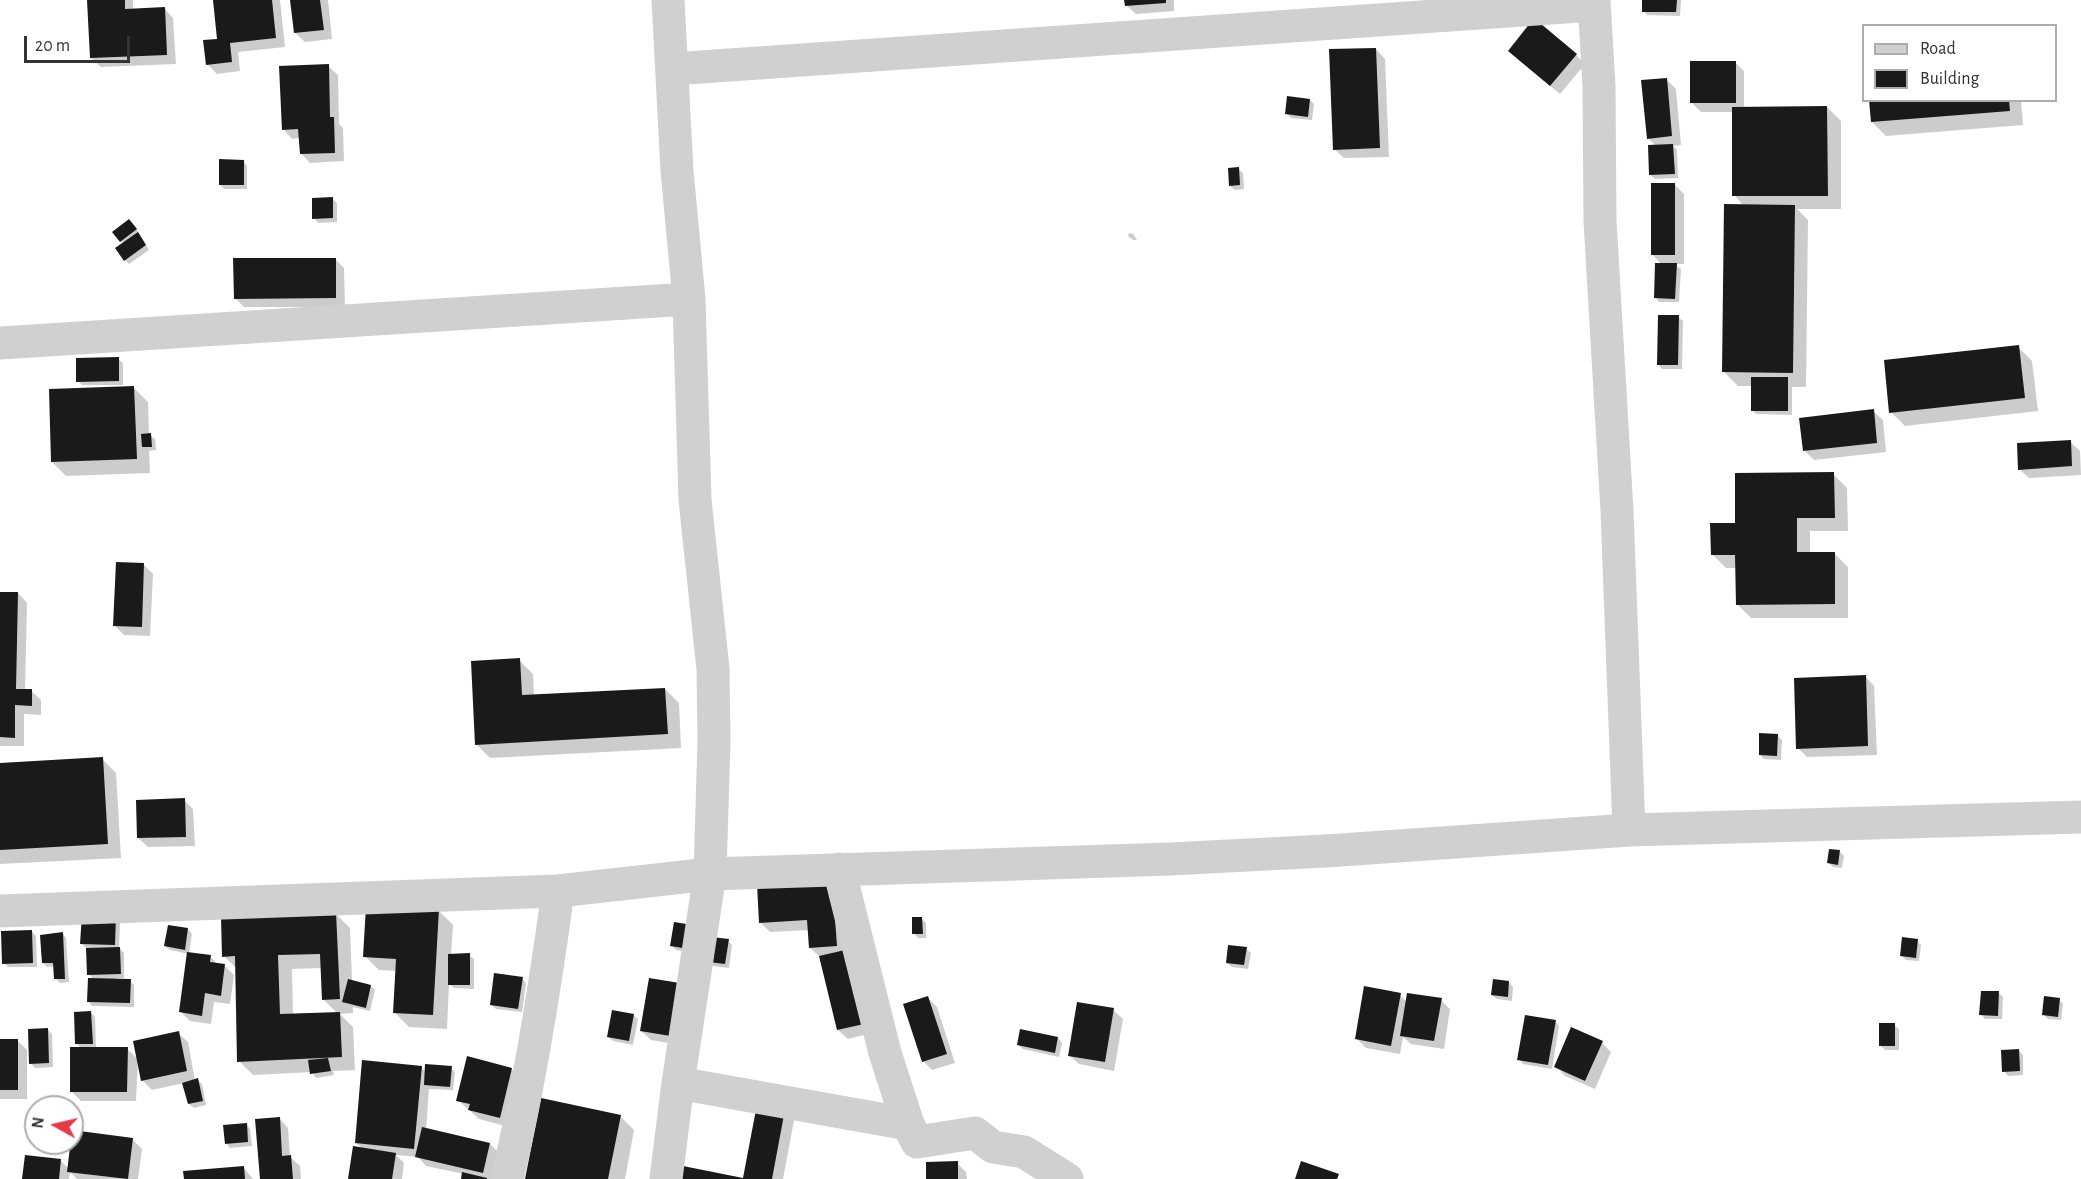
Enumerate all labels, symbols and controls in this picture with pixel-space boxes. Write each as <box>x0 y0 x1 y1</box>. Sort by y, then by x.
scale bar <box>27 24 134 62</box>
legend <box>1862 24 2057 102</box>
text: 20 m <box>35 37 70 55</box>
text: Road <box>1920 40 1956 58</box>
text: Building <box>1920 70 1979 88</box>
north arrow <box>24 1095 84 1155</box>
text: N <box>29 1116 47 1129</box>

